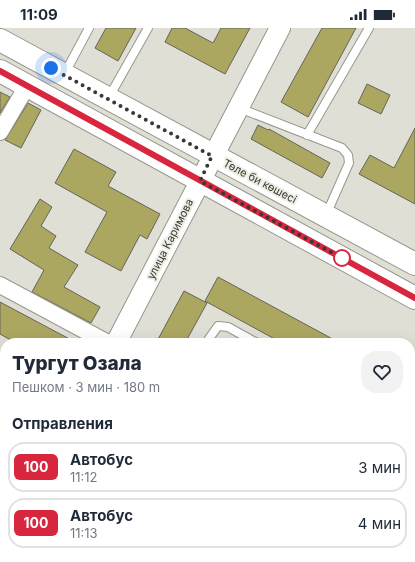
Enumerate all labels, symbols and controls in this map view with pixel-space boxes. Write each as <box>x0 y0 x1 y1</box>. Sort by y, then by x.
text: 11:09 <box>20 5 58 24</box>
your location <box>41 58 61 78</box>
street label: Төле би көшесі <box>221 156 299 206</box>
street label: улица Каримова <box>144 196 196 282</box>
unlabelled marker <box>333 249 351 267</box>
button: heart <box>361 351 403 393</box>
text: Тургут Озала <box>12 352 142 375</box>
text: Пешком · 3 мин · 180 m <box>12 379 160 395</box>
text: Отправления <box>12 414 113 433</box>
text: Автобус <box>70 450 133 469</box>
text: 100 <box>24 458 48 475</box>
text: 3 мин <box>358 458 401 477</box>
text: 11:12 <box>70 469 98 485</box>
text: Автобус <box>70 506 133 525</box>
text: 100 <box>24 514 48 531</box>
text: 4 мин <box>358 514 401 533</box>
text: 11:13 <box>70 525 98 541</box>

